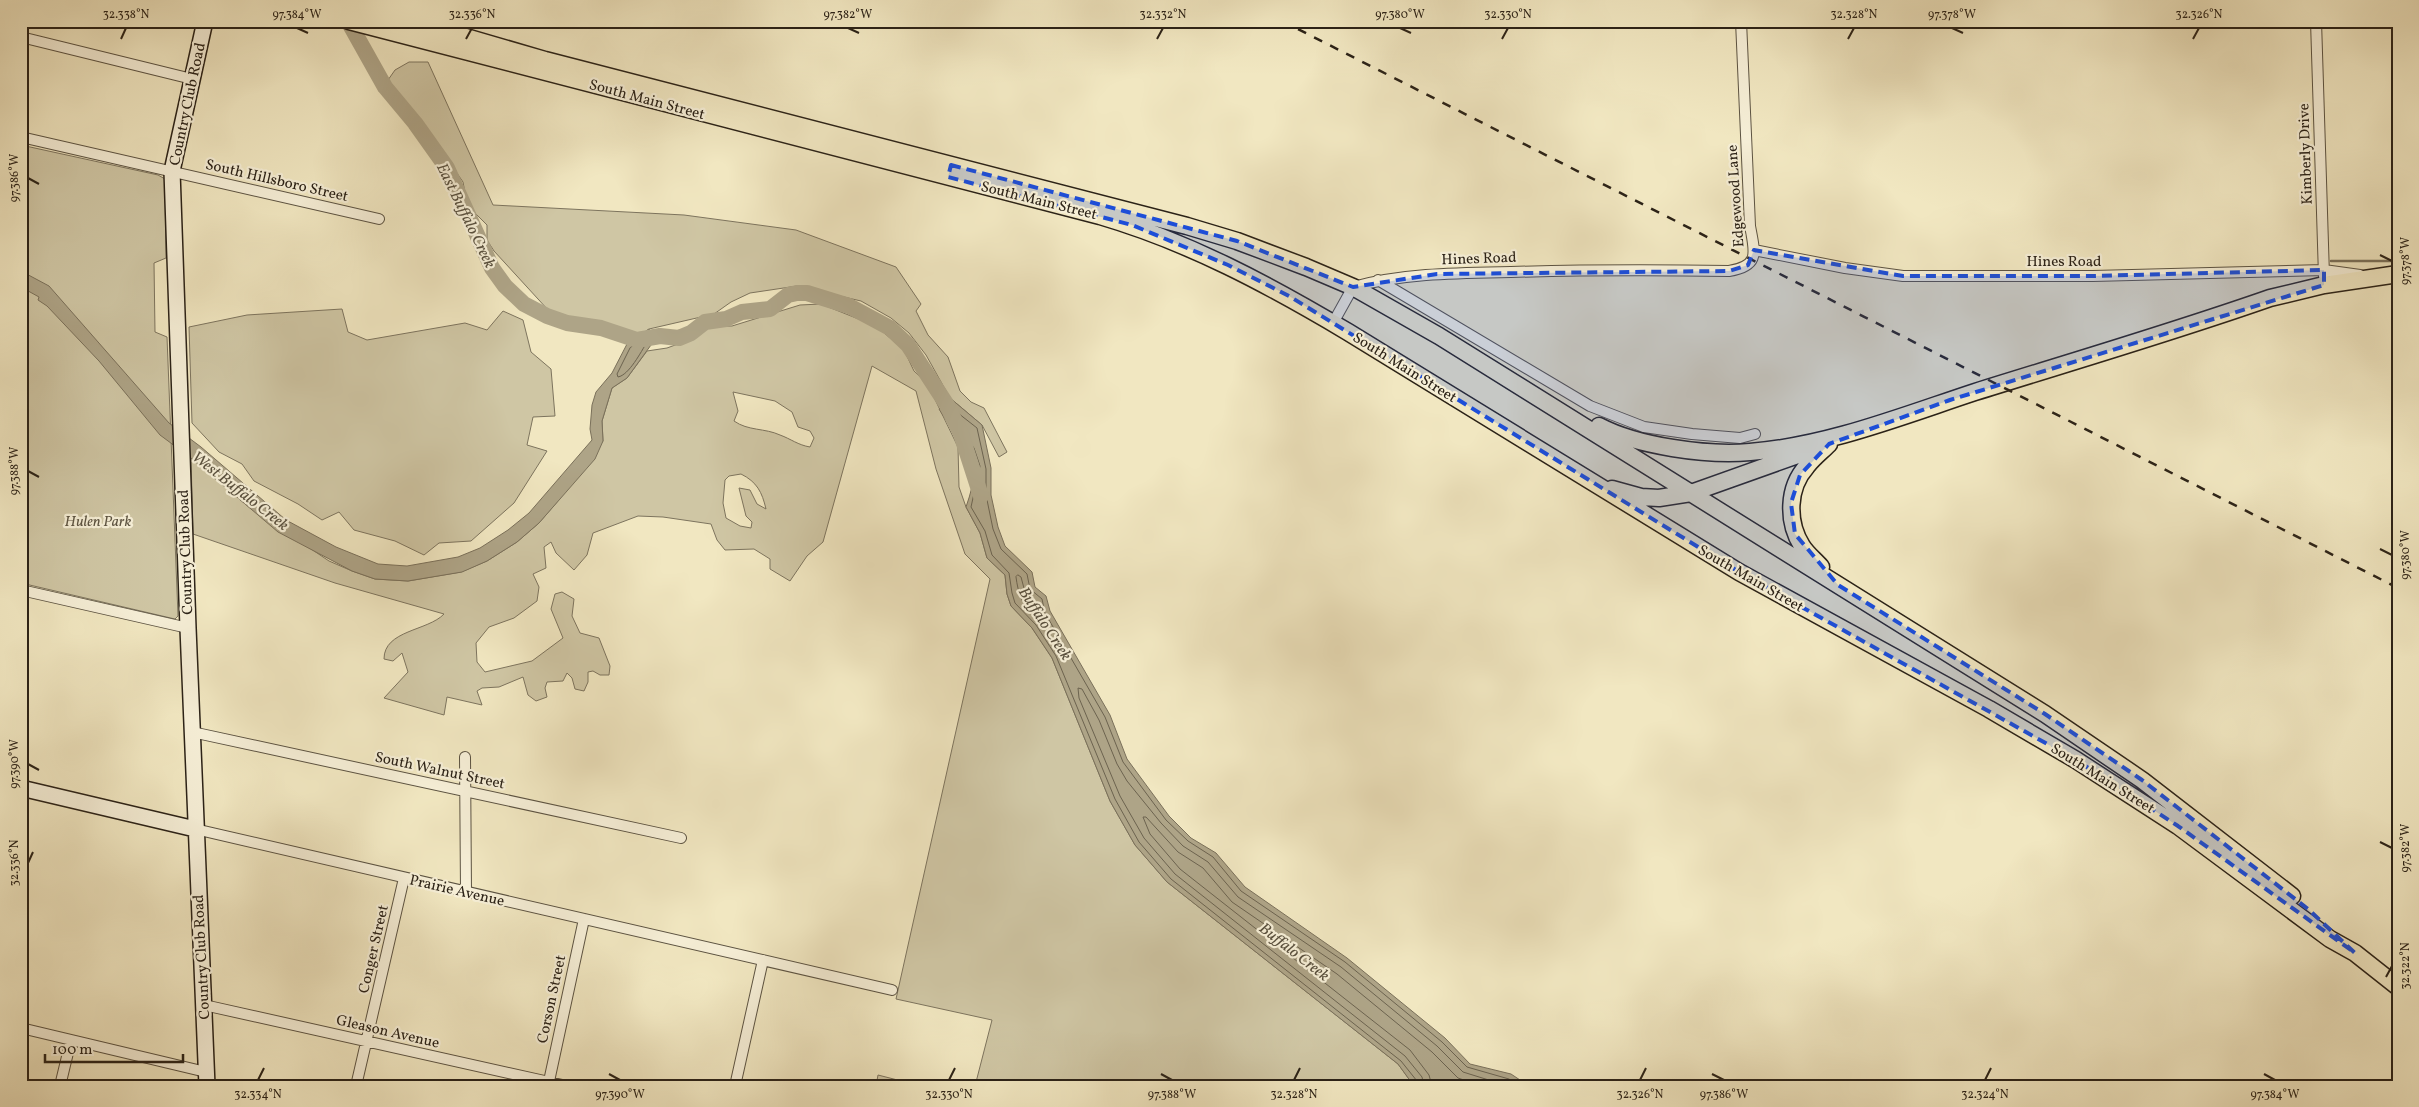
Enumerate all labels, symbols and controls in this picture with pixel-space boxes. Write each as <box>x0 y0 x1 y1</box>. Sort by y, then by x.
text: 32.338°N <box>103 7 149 23</box>
text: 97.384°W <box>272 7 322 23</box>
text: 32.336°N <box>449 7 495 23</box>
text: 97.382°W <box>824 7 872 23</box>
text: 32.332°N <box>1140 7 1186 23</box>
text: 97.380°W <box>1375 7 1425 23</box>
text: 32.330°N <box>1484 7 1532 23</box>
text: 32.328°N <box>1830 7 1878 23</box>
text: 97.378°W <box>1928 7 1976 23</box>
text: 32.326°N <box>2175 7 2223 23</box>
street label: Country Club Road <box>165 41 212 168</box>
street label: South Main Street <box>586 75 707 126</box>
street label: Kimberly Drive <box>2294 103 2319 205</box>
street label: Edgewood Lane <box>1722 144 1751 248</box>
text: 97.386°W <box>7 154 23 202</box>
street label: South Hillsboro Street <box>203 155 350 208</box>
water label: East Buffalo Creek <box>430 160 500 273</box>
street label: South Main Street <box>978 177 1099 226</box>
text: 97.378°W <box>2398 237 2414 285</box>
street label: Hines Road <box>1441 248 1517 271</box>
street label: Hines Road <box>2026 252 2102 273</box>
street label: South Main Street <box>1348 328 1460 409</box>
text: 97.388°W <box>7 447 23 495</box>
water label: West Buffalo Creek <box>187 447 293 537</box>
street label: Country Club Road <box>174 489 199 615</box>
park label: Hulen Park <box>65 512 131 533</box>
text: 97.380°W <box>2398 530 2414 580</box>
street label: South Main Street <box>1693 540 1807 618</box>
water label: Buffalo Creek <box>1012 583 1077 666</box>
text: 97.390°W <box>7 739 23 789</box>
street label: South Main Street <box>2046 739 2158 820</box>
street label: South Walnut Street <box>373 747 507 796</box>
text: 97.382°W <box>2398 824 2414 872</box>
text: 32.336°N <box>7 840 23 886</box>
street label: Prairie Avenue <box>407 870 506 913</box>
street label: Country Club Road <box>189 894 216 1020</box>
street label: Conger Street <box>354 903 395 996</box>
water label: Buffalo Creek <box>1254 918 1334 987</box>
text: 32.322°N <box>2398 942 2414 990</box>
street label: Corson Street <box>533 953 572 1045</box>
street label: Gleason Avenue <box>334 1010 441 1055</box>
scale bar <box>45 1032 182 1064</box>
text: 100 m <box>52 1040 92 1061</box>
text: 32.334°N <box>234 1087 282 1103</box>
text: 97.390°W <box>595 1087 645 1103</box>
text: 32.330°N <box>925 1087 973 1103</box>
text: 97.388°W <box>1148 1087 1196 1103</box>
text: 32.328°N <box>1270 1087 1318 1103</box>
text: 32.326°N <box>1616 1087 1664 1103</box>
text: 97.386°W <box>1700 1087 1748 1103</box>
text: 32.324°N <box>1961 1087 2009 1103</box>
text: 97.384°W <box>2250 1087 2300 1103</box>

